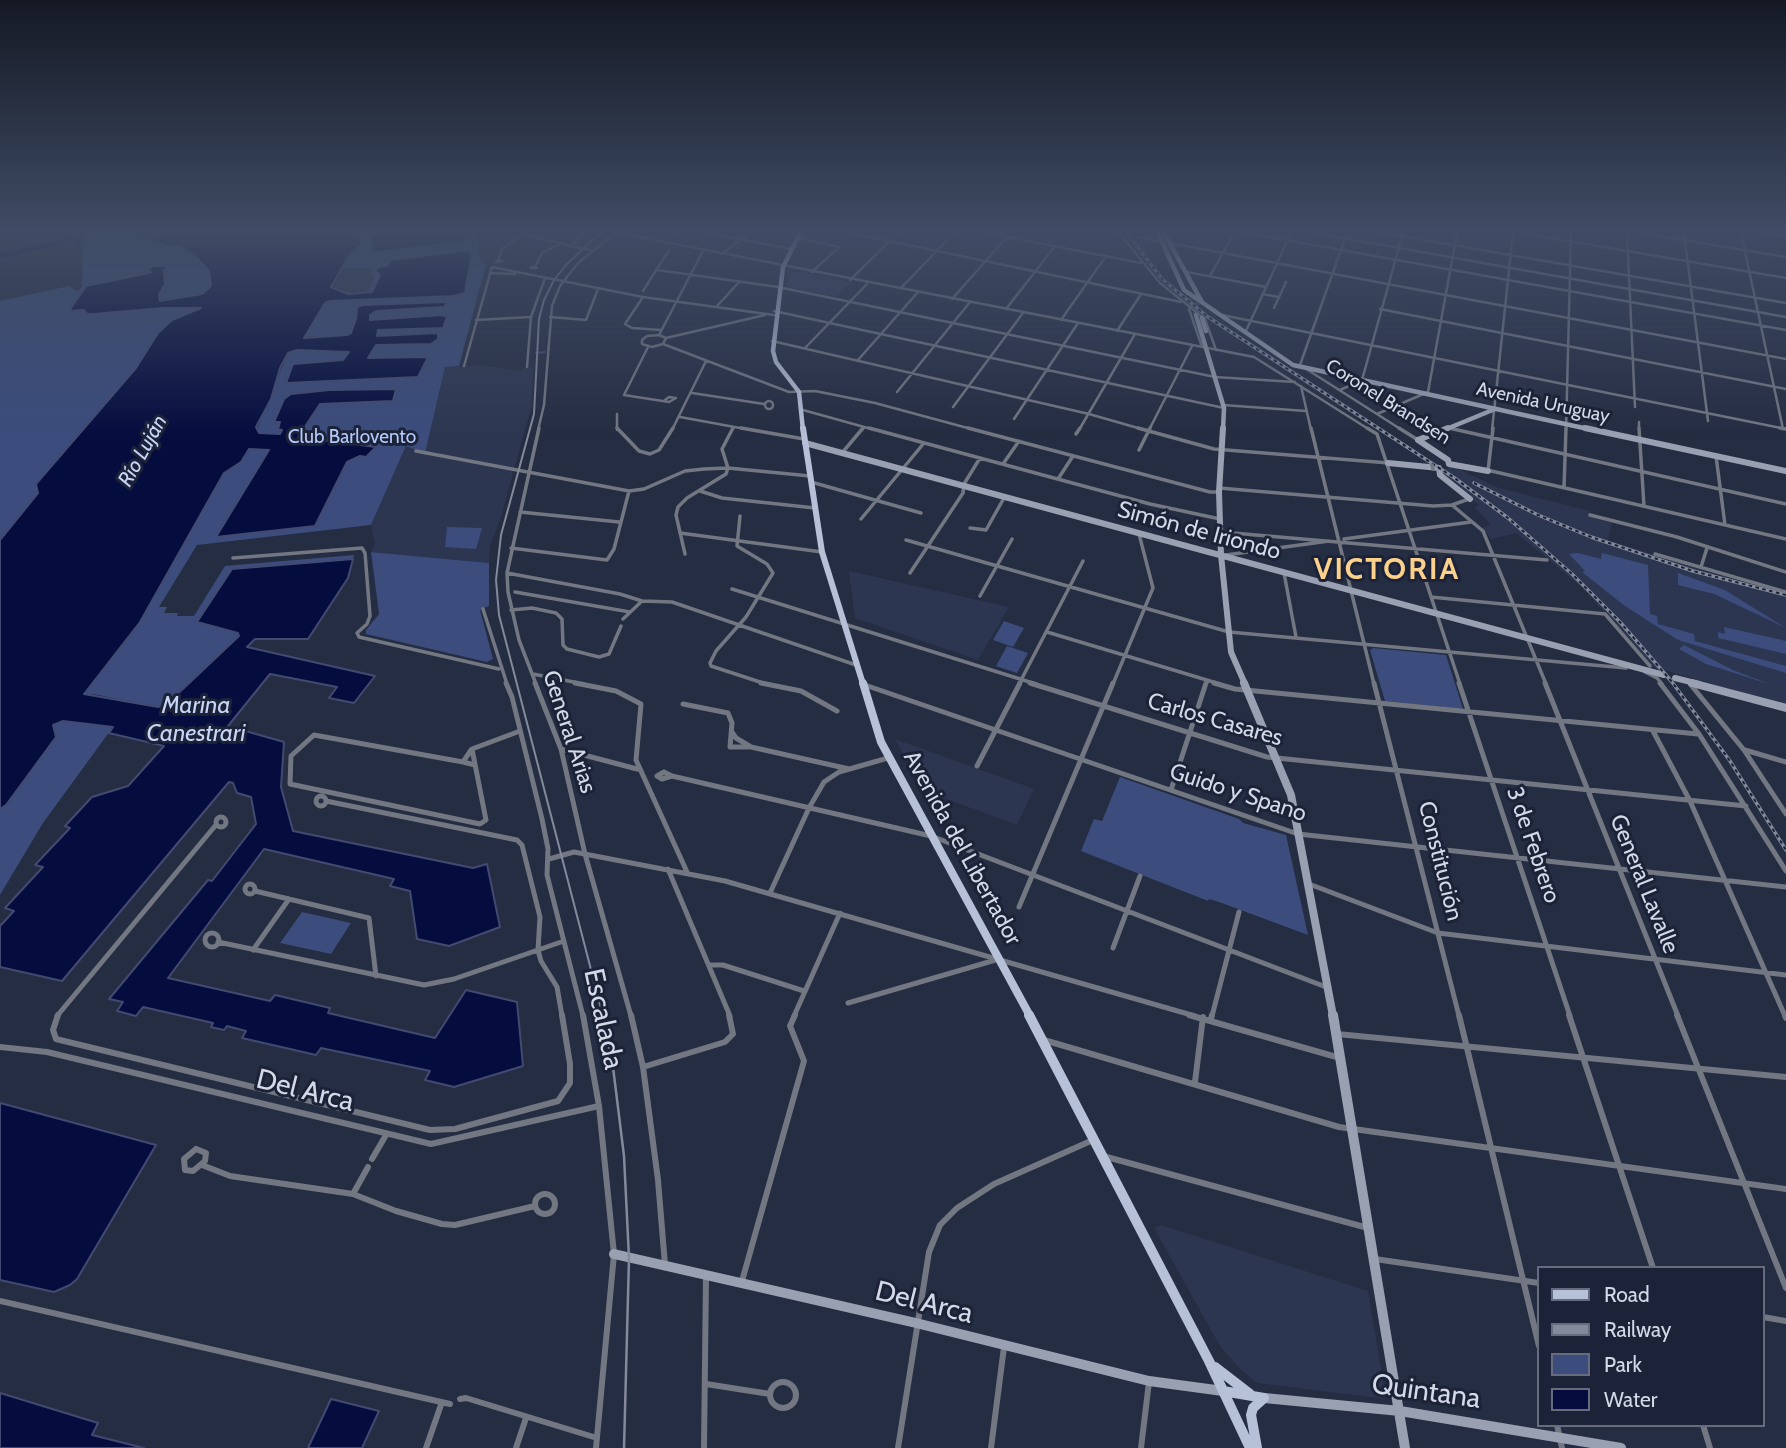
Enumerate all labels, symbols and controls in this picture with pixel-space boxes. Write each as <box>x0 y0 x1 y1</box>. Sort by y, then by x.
street label: Coronel Brandsen <box>1321 354 1455 450</box>
street label: Avenida Uruguay <box>1474 378 1612 428</box>
water label: Río Luján <box>113 411 173 491</box>
park label: Club Barlovento <box>288 426 416 448</box>
street label: Simón de Iriondo <box>1115 496 1283 566</box>
district label: VICTORIA <box>1315 552 1459 588</box>
street label: General Arias <box>536 667 602 797</box>
street label: Carlos Casares <box>1144 688 1286 752</box>
water label: Marina Canestrari <box>146 692 246 748</box>
street label: Avenida del Libertador <box>897 746 1027 950</box>
street label: Guido y Spano <box>1166 758 1310 828</box>
street label: 3 de Febrero <box>1500 783 1566 907</box>
street label: Constitución <box>1412 798 1468 924</box>
street label: General Lavalle <box>1604 811 1684 957</box>
street label: Escalada <box>576 966 630 1072</box>
street label: Del Arca <box>253 1063 357 1119</box>
legend <box>1538 1266 1765 1427</box>
street label: Del Arca <box>872 1275 976 1331</box>
text: Road <box>1604 1282 1650 1307</box>
text: Railway <box>1604 1317 1671 1342</box>
text: Park <box>1604 1352 1642 1377</box>
street label: Quintana <box>1369 1368 1483 1416</box>
text: Water <box>1604 1387 1657 1412</box>

